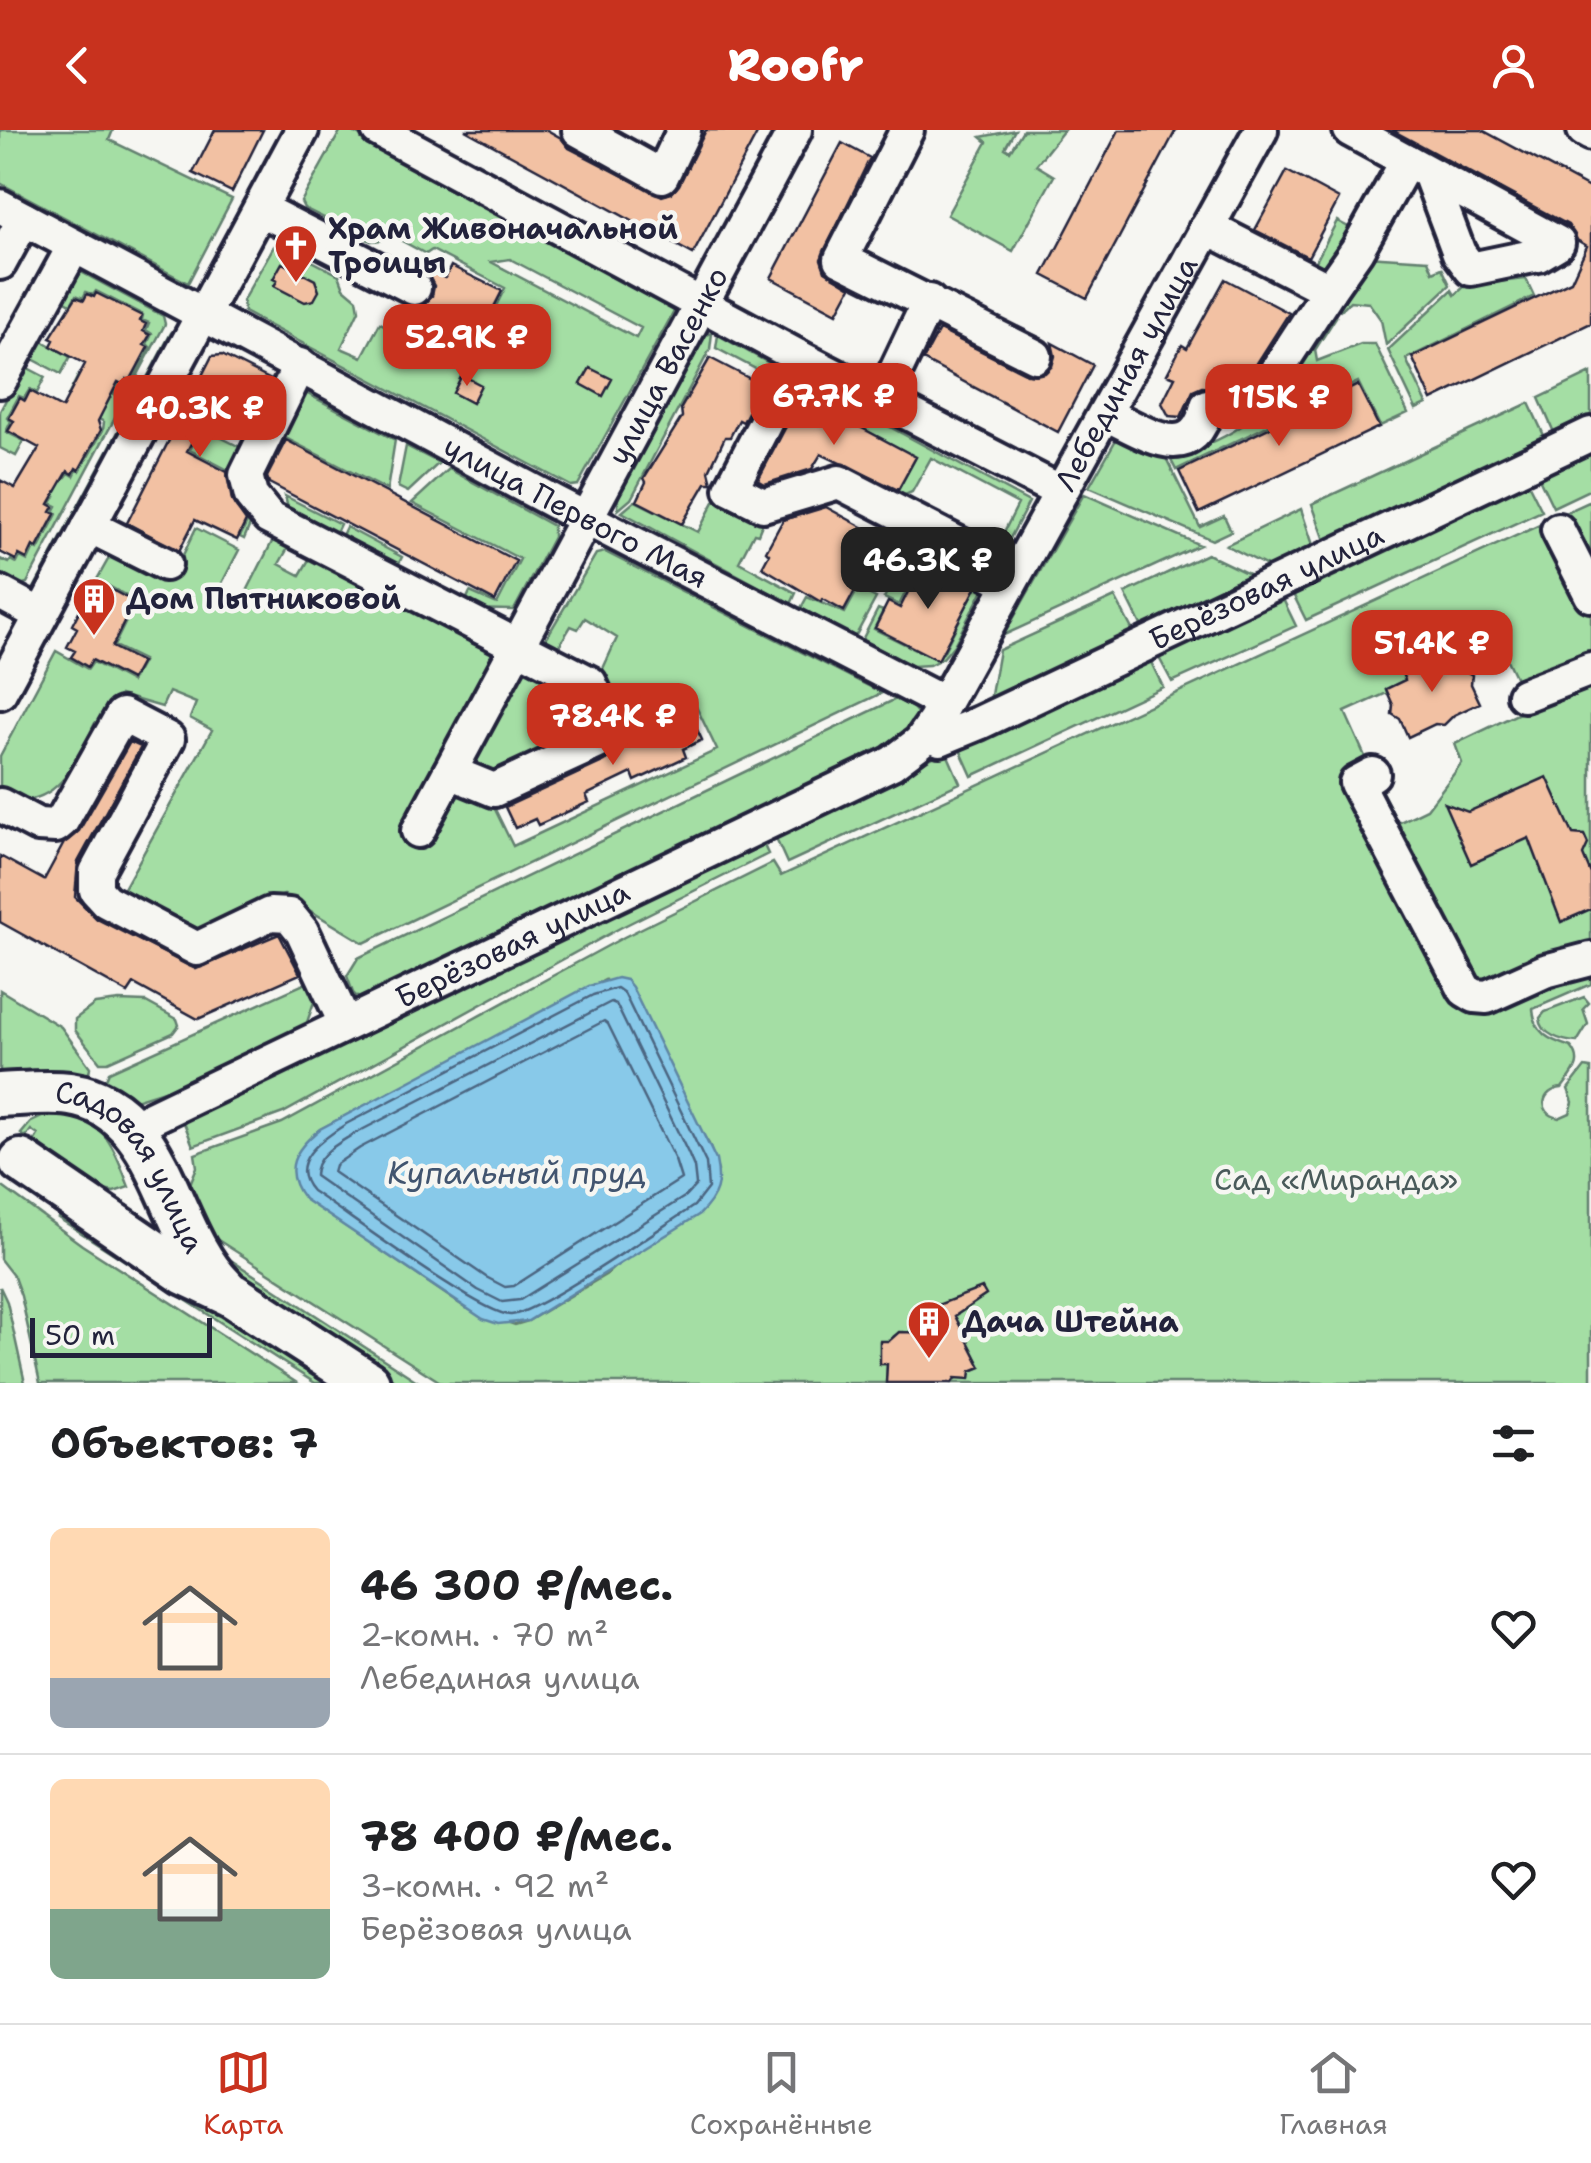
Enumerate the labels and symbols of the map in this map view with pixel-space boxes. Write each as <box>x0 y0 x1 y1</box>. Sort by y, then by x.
place label: Храм Живоначальной Троицы <box>328 208 678 283</box>
church icon: Храм Живоначальной Троицы <box>273 223 319 284</box>
street label: Лебединая улица <box>1045 248 1208 498</box>
street label: улица Васенко <box>598 260 738 472</box>
pin: 52.9K ₽ <box>375 304 559 389</box>
pin: 67.7K ₽ <box>742 363 926 448</box>
pin: 115K ₽ <box>1198 364 1360 449</box>
pin: 40.3K ₽ <box>108 375 292 460</box>
street label: улица Первого Мая <box>436 426 715 598</box>
street label: Берёзовая улица <box>1142 514 1390 660</box>
pin: 46.3K ₽ <box>836 527 1020 612</box>
building icon: Дом Пытниковой <box>71 576 117 637</box>
place label: Дом Пытниковой <box>126 578 401 619</box>
pin: 51.4K ₽ <box>1340 610 1524 695</box>
pin: 78.4K ₽ <box>521 683 705 768</box>
street label: Берёзовая улица <box>389 871 636 1018</box>
street label: Садовая улица <box>53 1072 215 1260</box>
water label: Купальный пруд <box>387 1151 647 1194</box>
park label: Сад «Миранда» <box>1214 1159 1458 1200</box>
building icon: Дача Штейна <box>906 1299 952 1360</box>
place label: Дача Штейна <box>962 1301 1179 1342</box>
scale bar <box>30 1313 212 1358</box>

